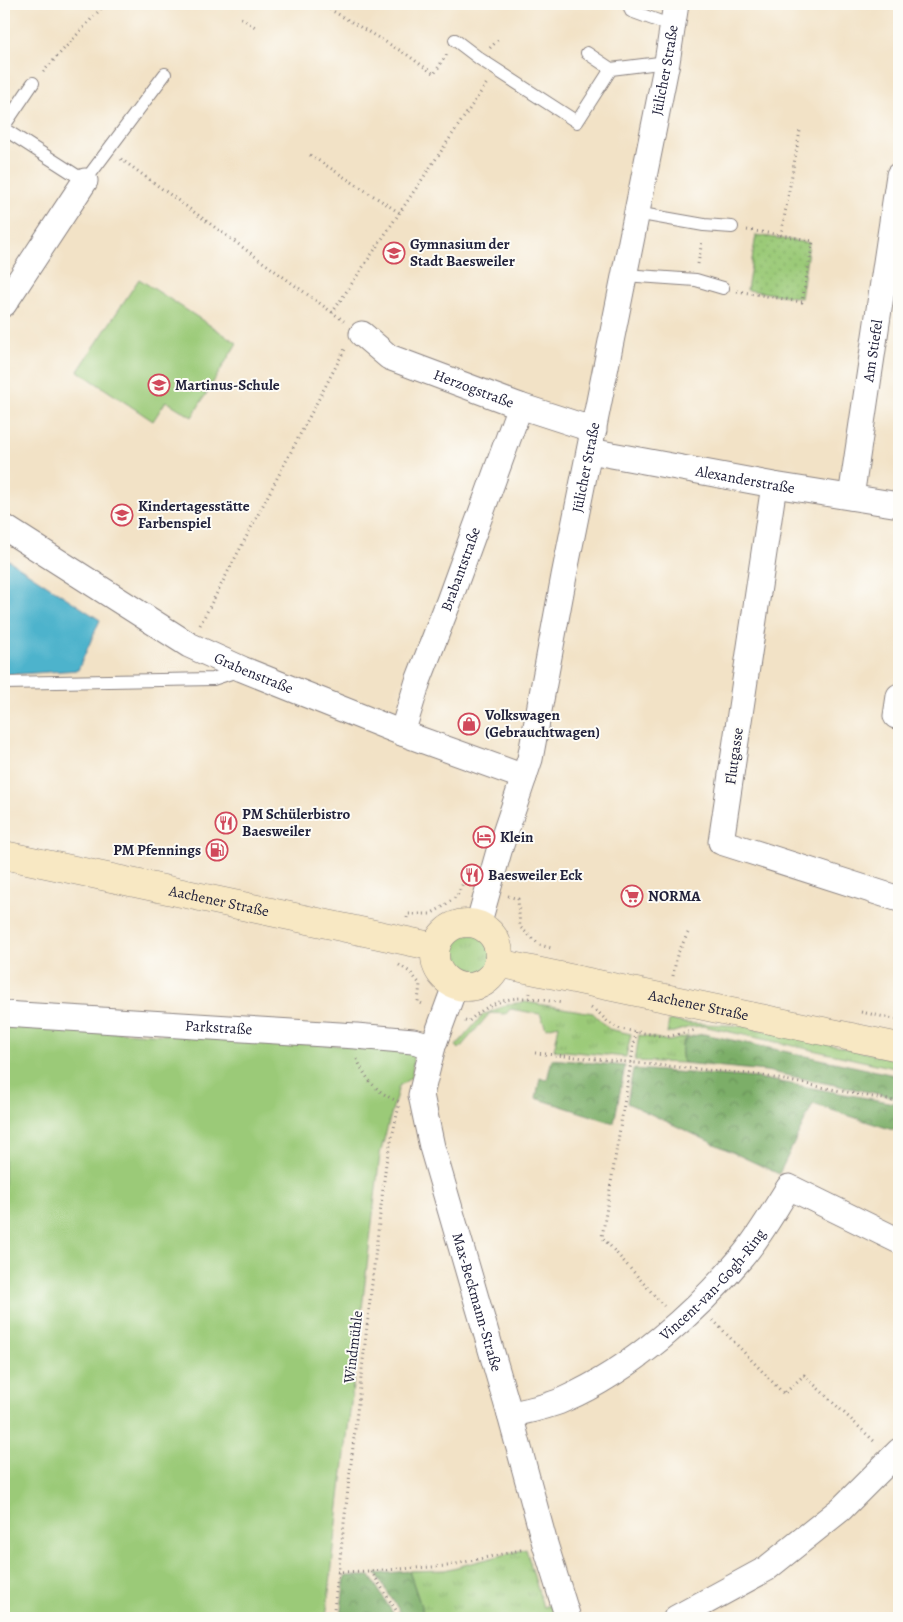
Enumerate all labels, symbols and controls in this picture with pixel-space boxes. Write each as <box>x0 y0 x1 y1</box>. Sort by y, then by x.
street label: Jülicher Straße <box>647 23 683 117</box>
place label: Gymnasium der Stadt Baesweiler <box>410 234 515 271</box>
school or university icon: Gymnasium der Stadt Baesweiler <box>382 241 406 265</box>
street label: Am Stiefel <box>858 318 887 384</box>
street label: Herzogstraße <box>431 365 517 413</box>
school or university icon: Martinus-Schule <box>147 373 171 397</box>
place label: Martinus-Schule <box>175 375 280 395</box>
street label: Jülicher Straße <box>567 420 605 514</box>
street label: Alexanderstraße <box>693 461 797 498</box>
place label: Kindertagesstätte Farbenspiel <box>138 496 250 533</box>
school or university icon: Kindertagesstätte Farbenspiel <box>110 503 134 527</box>
street label: Brabantstraße <box>436 524 485 614</box>
street label: Grabenstraße <box>211 648 297 699</box>
place label: Volkswagen (Gebrauchtwagen) <box>484 705 600 742</box>
shop icon: Volkswagen (Gebrauchtwagen) <box>457 712 481 736</box>
street label: Flutgasse <box>720 726 748 786</box>
place label: PM Schülerbistro Baesweiler <box>242 804 351 841</box>
restaurant icon: PM Schülerbistro Baesweiler <box>214 811 238 835</box>
hotel icon: Klein <box>472 825 496 849</box>
place label: Klein <box>500 827 534 847</box>
fuel station icon: PM Pfennings <box>205 838 229 862</box>
place label: PM Pfennings <box>113 840 201 860</box>
restaurant icon: Baesweiler Eck <box>460 863 484 887</box>
place label: Baesweiler Eck <box>488 865 583 885</box>
street label: Aachener Straße <box>166 880 271 921</box>
supermarket icon: NORMA <box>620 884 644 908</box>
place label: NORMA <box>648 886 701 906</box>
street label: Aachener Straße <box>646 985 751 1025</box>
street label: Parkstraße <box>184 1015 253 1040</box>
street label: Vincent-van-Gogh-Ring <box>655 1224 770 1345</box>
street label: Max-Beckmann-Straße <box>447 1230 507 1374</box>
street label: Windmühle <box>339 1309 367 1385</box>

